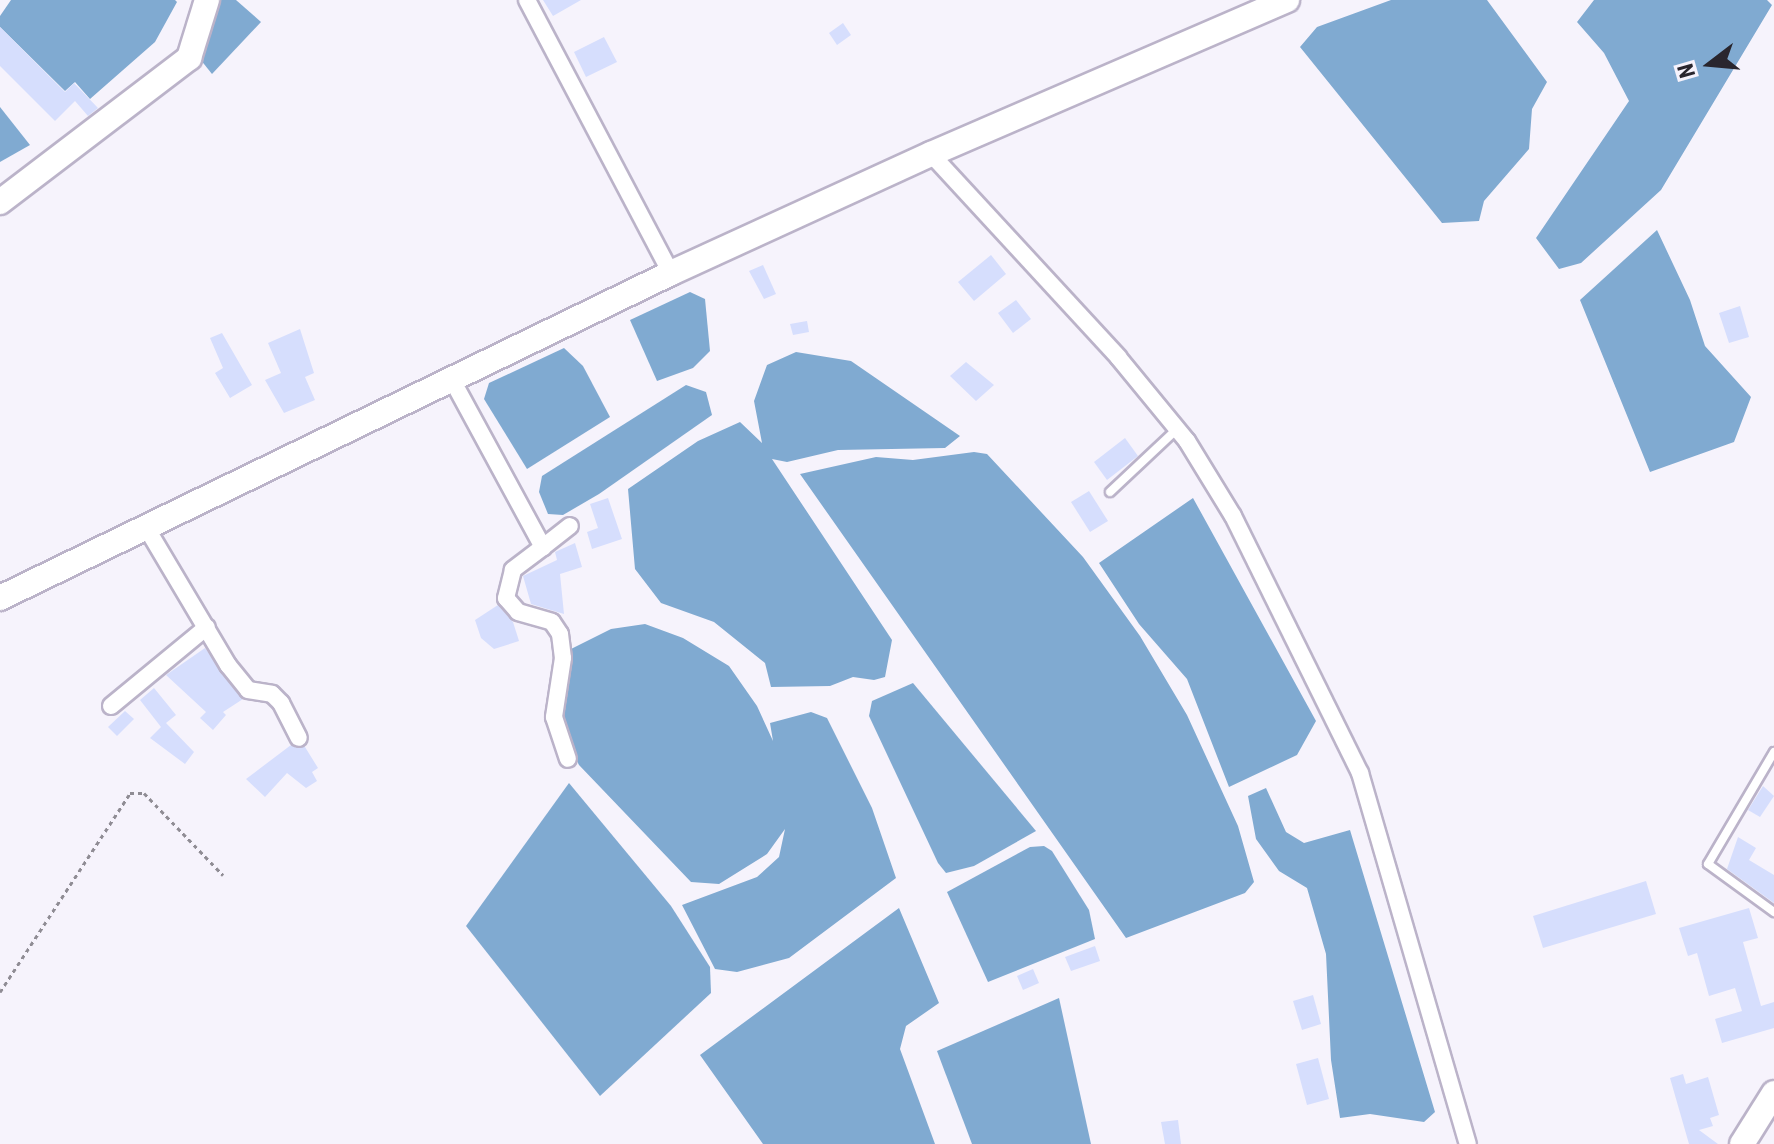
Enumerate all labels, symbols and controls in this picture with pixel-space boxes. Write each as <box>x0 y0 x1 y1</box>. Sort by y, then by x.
north arrow <box>1670 24 1750 104</box>
text: N <box>1673 61 1700 81</box>

